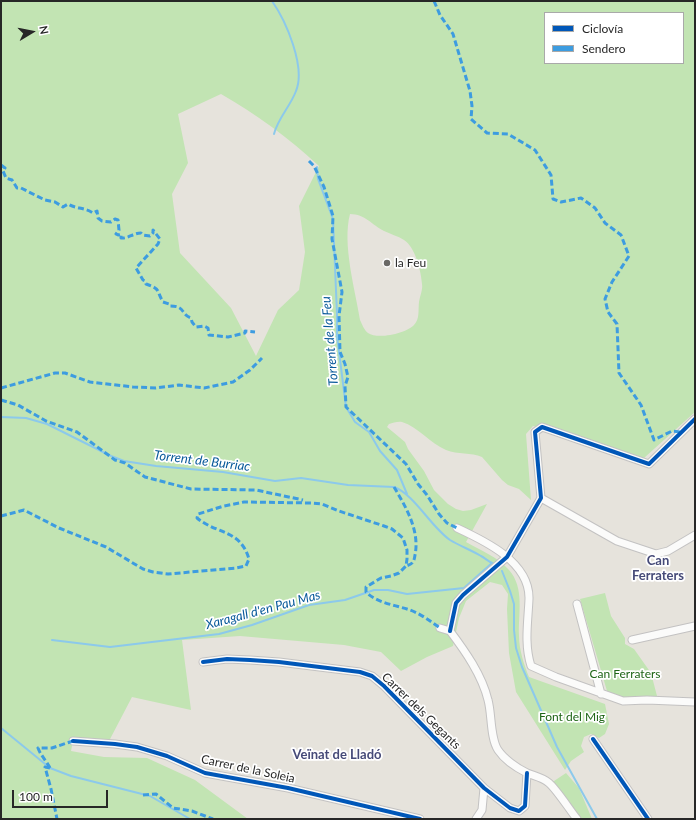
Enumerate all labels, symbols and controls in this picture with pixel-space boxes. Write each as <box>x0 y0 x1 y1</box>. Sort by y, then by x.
north arrow <box>12 12 52 52</box>
legend <box>544 12 684 64</box>
text: Ciclovía <box>582 21 623 36</box>
text: N <box>37 25 51 35</box>
text: Sendero <box>582 41 626 56</box>
place label: la Feu <box>395 256 426 270</box>
marker: la Feu <box>382 258 392 268</box>
water label: Torrent de la Feu <box>318 296 342 386</box>
water label: Torrent de Burriac <box>153 447 251 475</box>
district label: Can Ferraters <box>632 553 684 584</box>
water label: Xaragall d'en Pau Mas <box>204 587 322 633</box>
park label: Can Ferraters <box>589 667 661 681</box>
street label: Carrer dels Gegants <box>379 670 463 752</box>
park label: Font del Mig <box>539 710 605 724</box>
district label: Veïnat de Lladó <box>293 747 381 763</box>
street label: Carrer de la Soleia <box>200 752 296 786</box>
scale bar <box>14 782 110 808</box>
text: 100 m <box>19 789 53 804</box>

